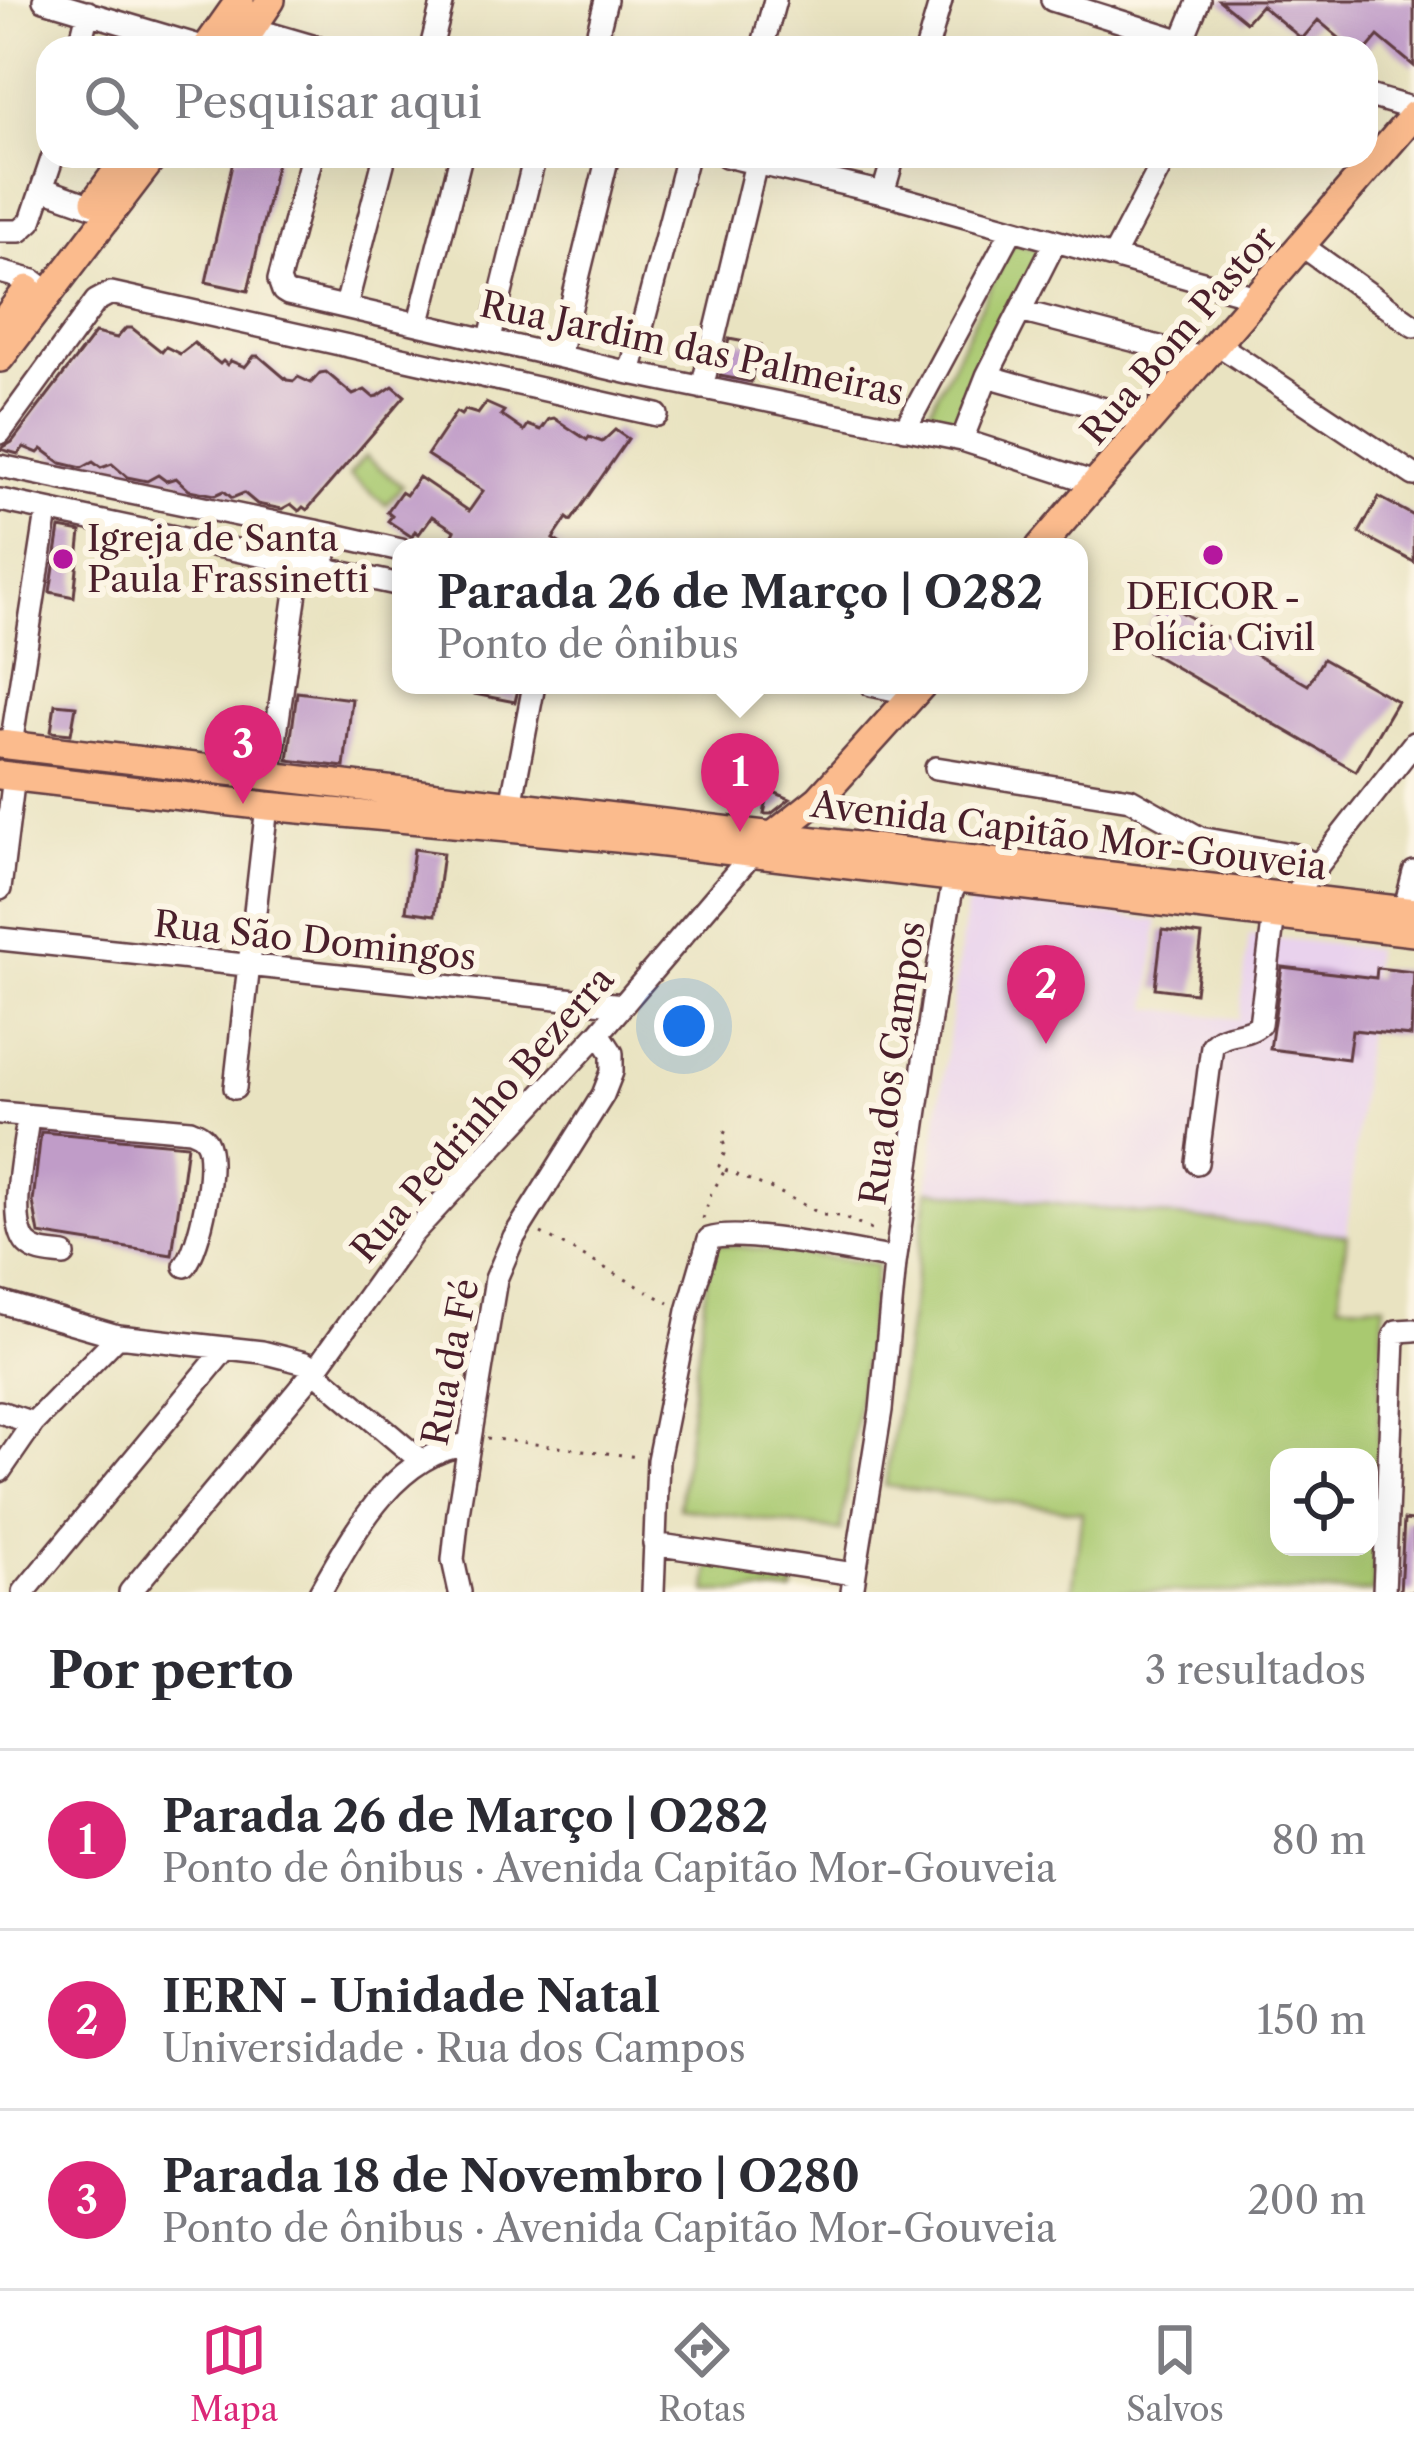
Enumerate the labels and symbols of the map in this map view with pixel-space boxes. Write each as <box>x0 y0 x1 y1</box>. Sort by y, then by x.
street label: Rua Bom Pastor <box>1071 217 1285 453</box>
street label: Rua Jardim das Palmeiras <box>476 282 908 414</box>
place label: Igreja de Santa Paula Frassinetti <box>87 516 369 601</box>
marker: DEICOR - Polícia Civil <box>1200 542 1226 568</box>
marker: Igreja de Santa Paula Frassinetti <box>50 546 76 572</box>
place label: DEICOR - Polícia Civil <box>1111 574 1315 659</box>
pin: 3 <box>204 705 282 804</box>
pin: 1 <box>701 733 779 832</box>
street label: Avenida Capitão Mor-Gouveia <box>808 781 1329 888</box>
street label: Rua São Domingos <box>152 901 478 979</box>
street label: Rua dos Campos <box>850 918 934 1208</box>
pin: 2 <box>1007 945 1085 1044</box>
street label: Rua Pedrinho Bezerra <box>342 957 622 1271</box>
your location <box>654 996 714 1056</box>
street label: Rua da Fé <box>412 1275 488 1449</box>

